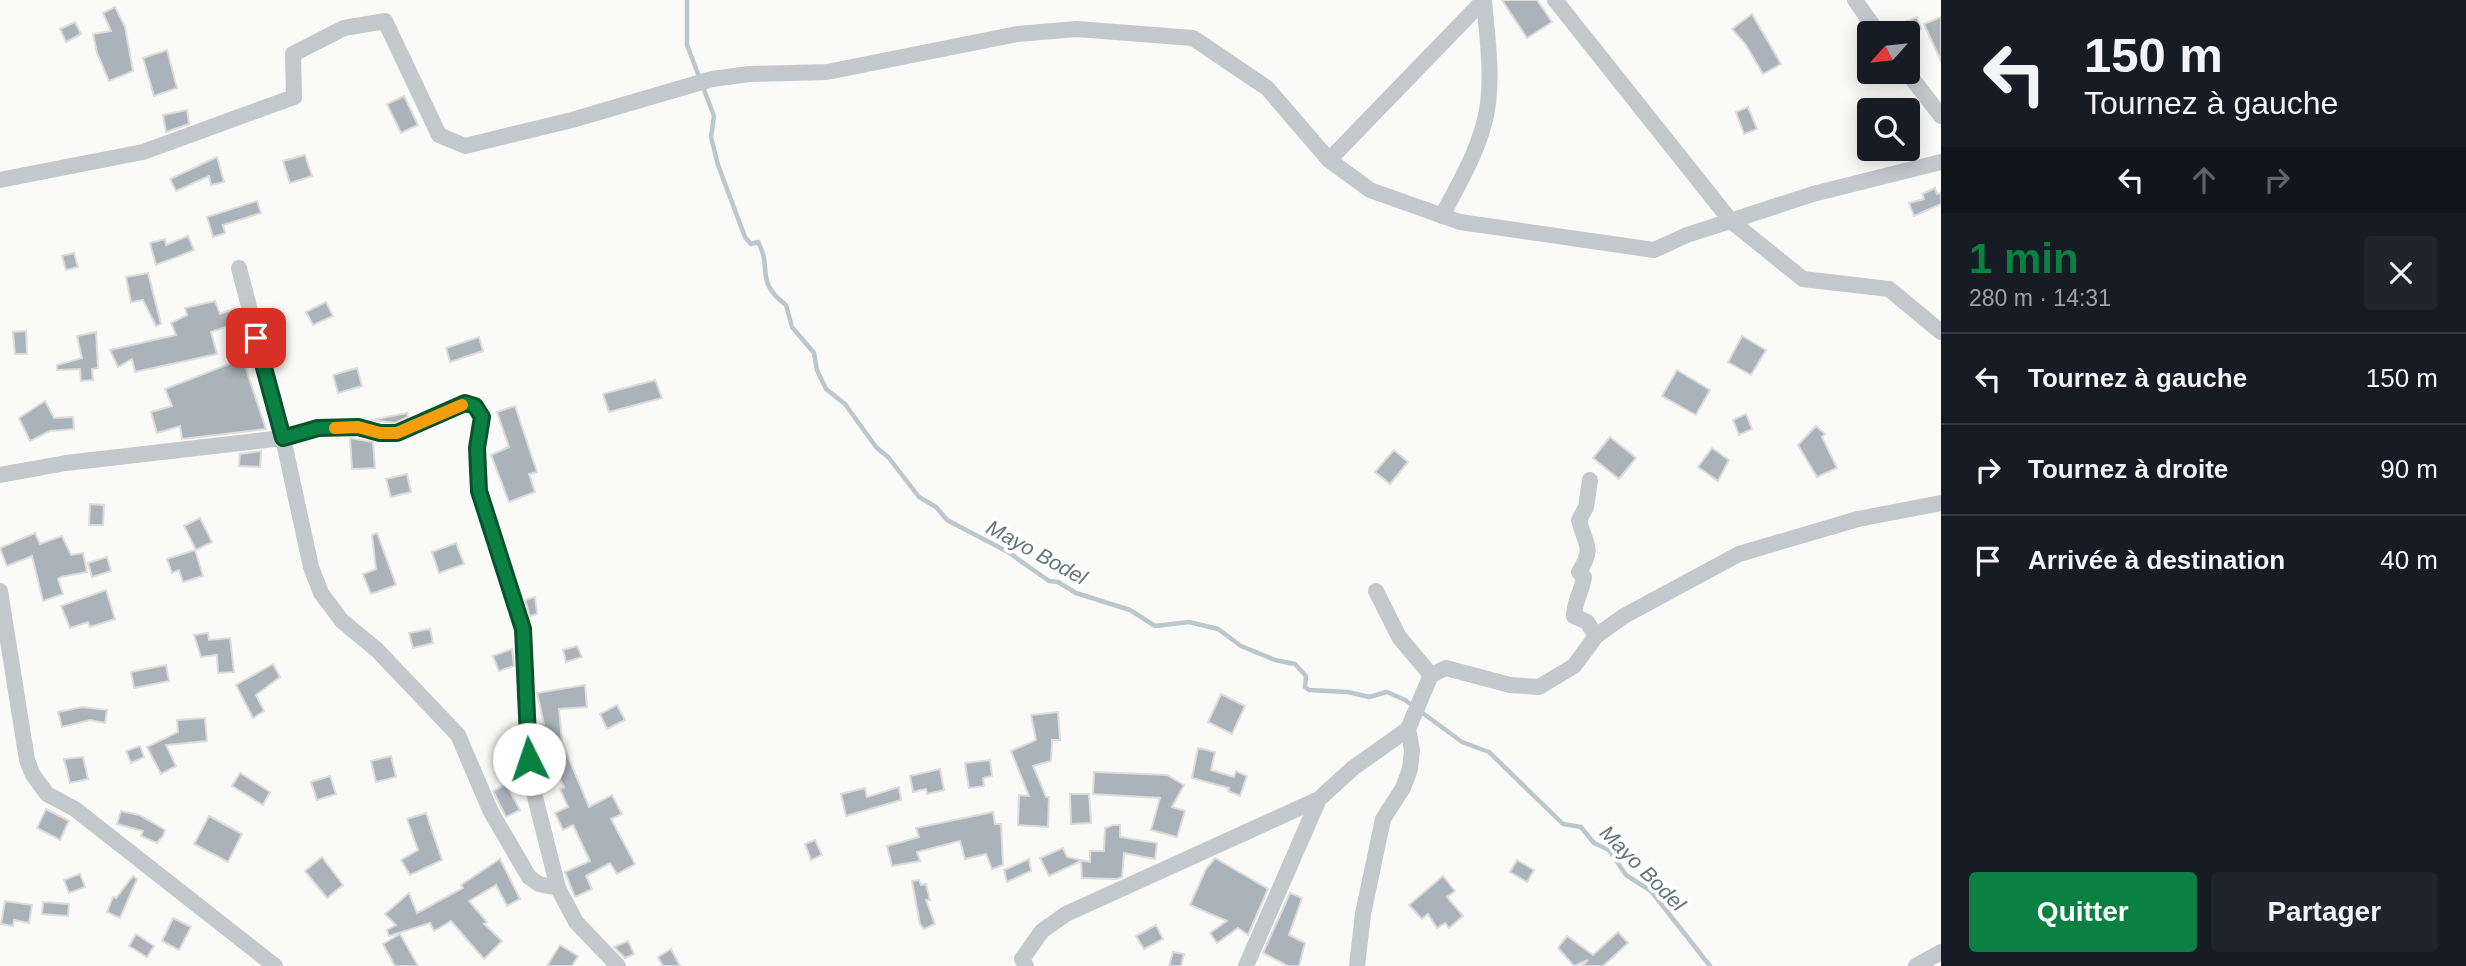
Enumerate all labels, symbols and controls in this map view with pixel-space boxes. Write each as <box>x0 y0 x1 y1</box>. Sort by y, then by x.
north arrow <box>1857 21 1920 84</box>
map controls <box>1857 21 1920 161</box>
icon: left <box>1969 28 2060 119</box>
text: 150 m <box>2084 28 2223 82</box>
text: Tournez à gauche <box>2084 85 2338 121</box>
button: search <box>1857 98 1920 161</box>
icon: left <box>2112 161 2150 199</box>
icon: ahead <box>2185 161 2223 199</box>
icon: right <box>2258 161 2296 199</box>
text: 1 min <box>1969 235 2079 282</box>
button: close <box>2364 236 2438 310</box>
text: 280 m · 14:31 <box>1969 285 2111 311</box>
pin <box>226 308 286 368</box>
icon: arrive <box>237 319 275 357</box>
icon: left <box>1969 360 2007 398</box>
text: Tournez à gauche <box>2028 363 2247 393</box>
text: 150 m <box>2366 363 2438 393</box>
icon: right <box>1969 451 2007 489</box>
text: Tournez à droite <box>2028 454 2228 484</box>
text: 90 m <box>2380 454 2438 484</box>
water label: Mayo Bodel <box>983 515 1092 590</box>
icon: arrive <box>1969 542 2007 580</box>
text: Arrivée à destination <box>2028 545 2285 575</box>
text: 40 m <box>2380 545 2438 575</box>
position arrow <box>492 722 566 796</box>
water label: Mayo Bodel <box>1596 821 1691 916</box>
button: Quitter <box>1969 872 2197 952</box>
button: Partager <box>2211 872 2438 952</box>

